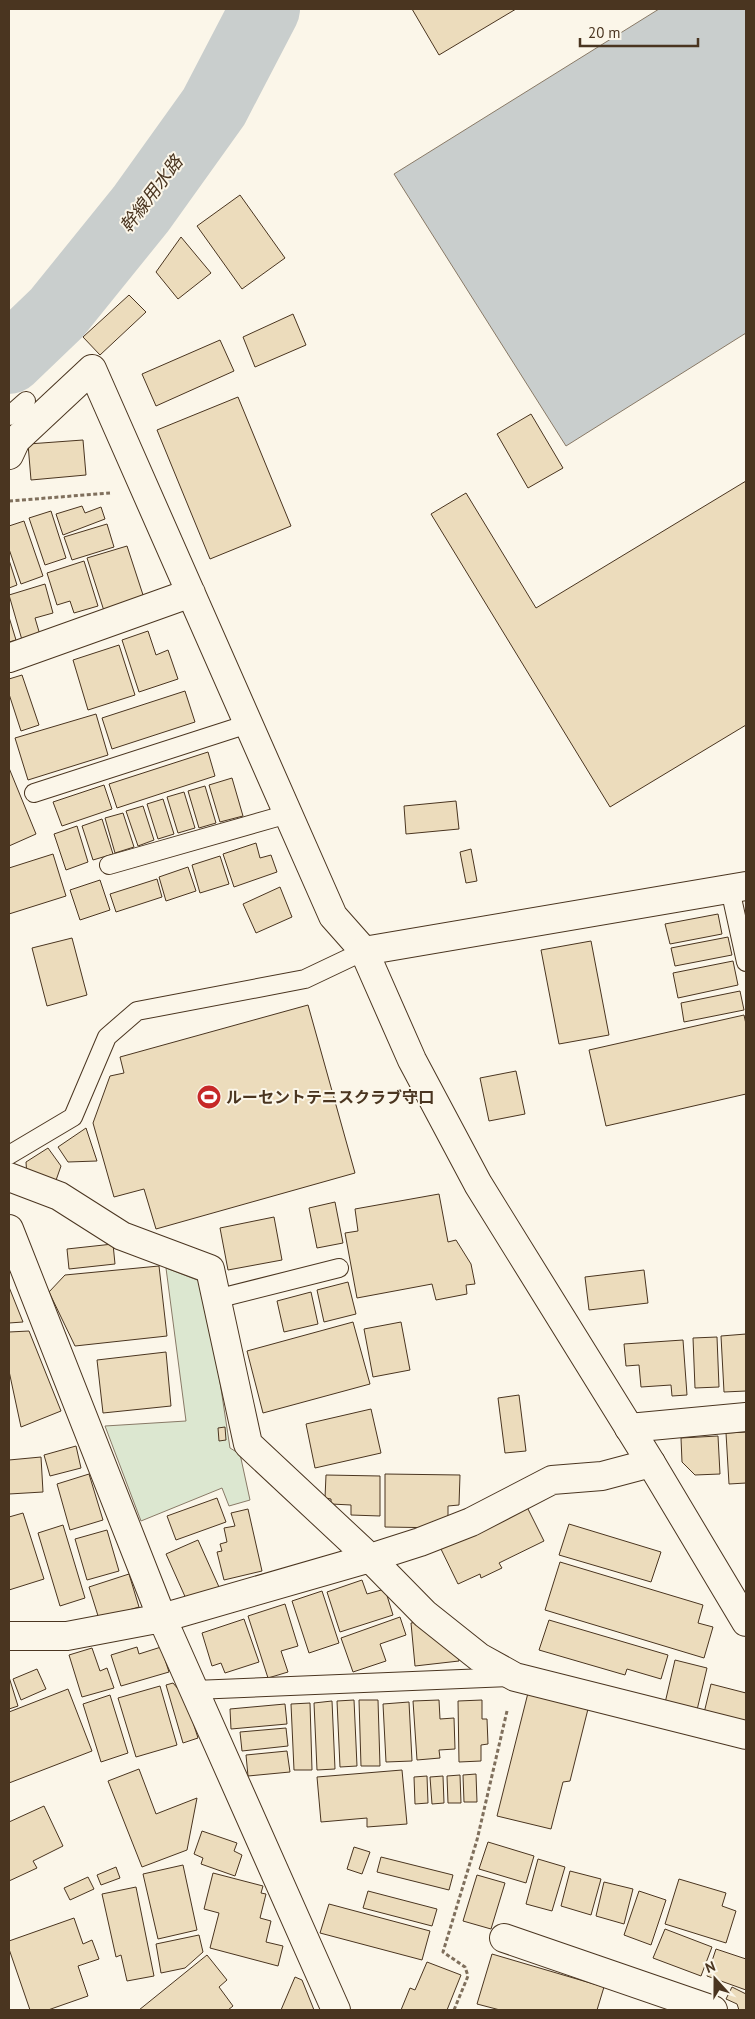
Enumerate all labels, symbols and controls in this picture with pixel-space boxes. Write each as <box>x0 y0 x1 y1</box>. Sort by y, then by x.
scale bar <box>580 15 698 47</box>
text: 20 m <box>588 23 621 42</box>
water label: 幹線用水路 <box>115 150 188 237</box>
sports icon: ルーセントテニスクラブ守口 <box>196 1084 222 1110</box>
place label: ルーセントテニスクラブ守口 <box>226 1087 434 1107</box>
north arrow <box>690 1954 740 2004</box>
text: N <box>703 1957 718 1977</box>

